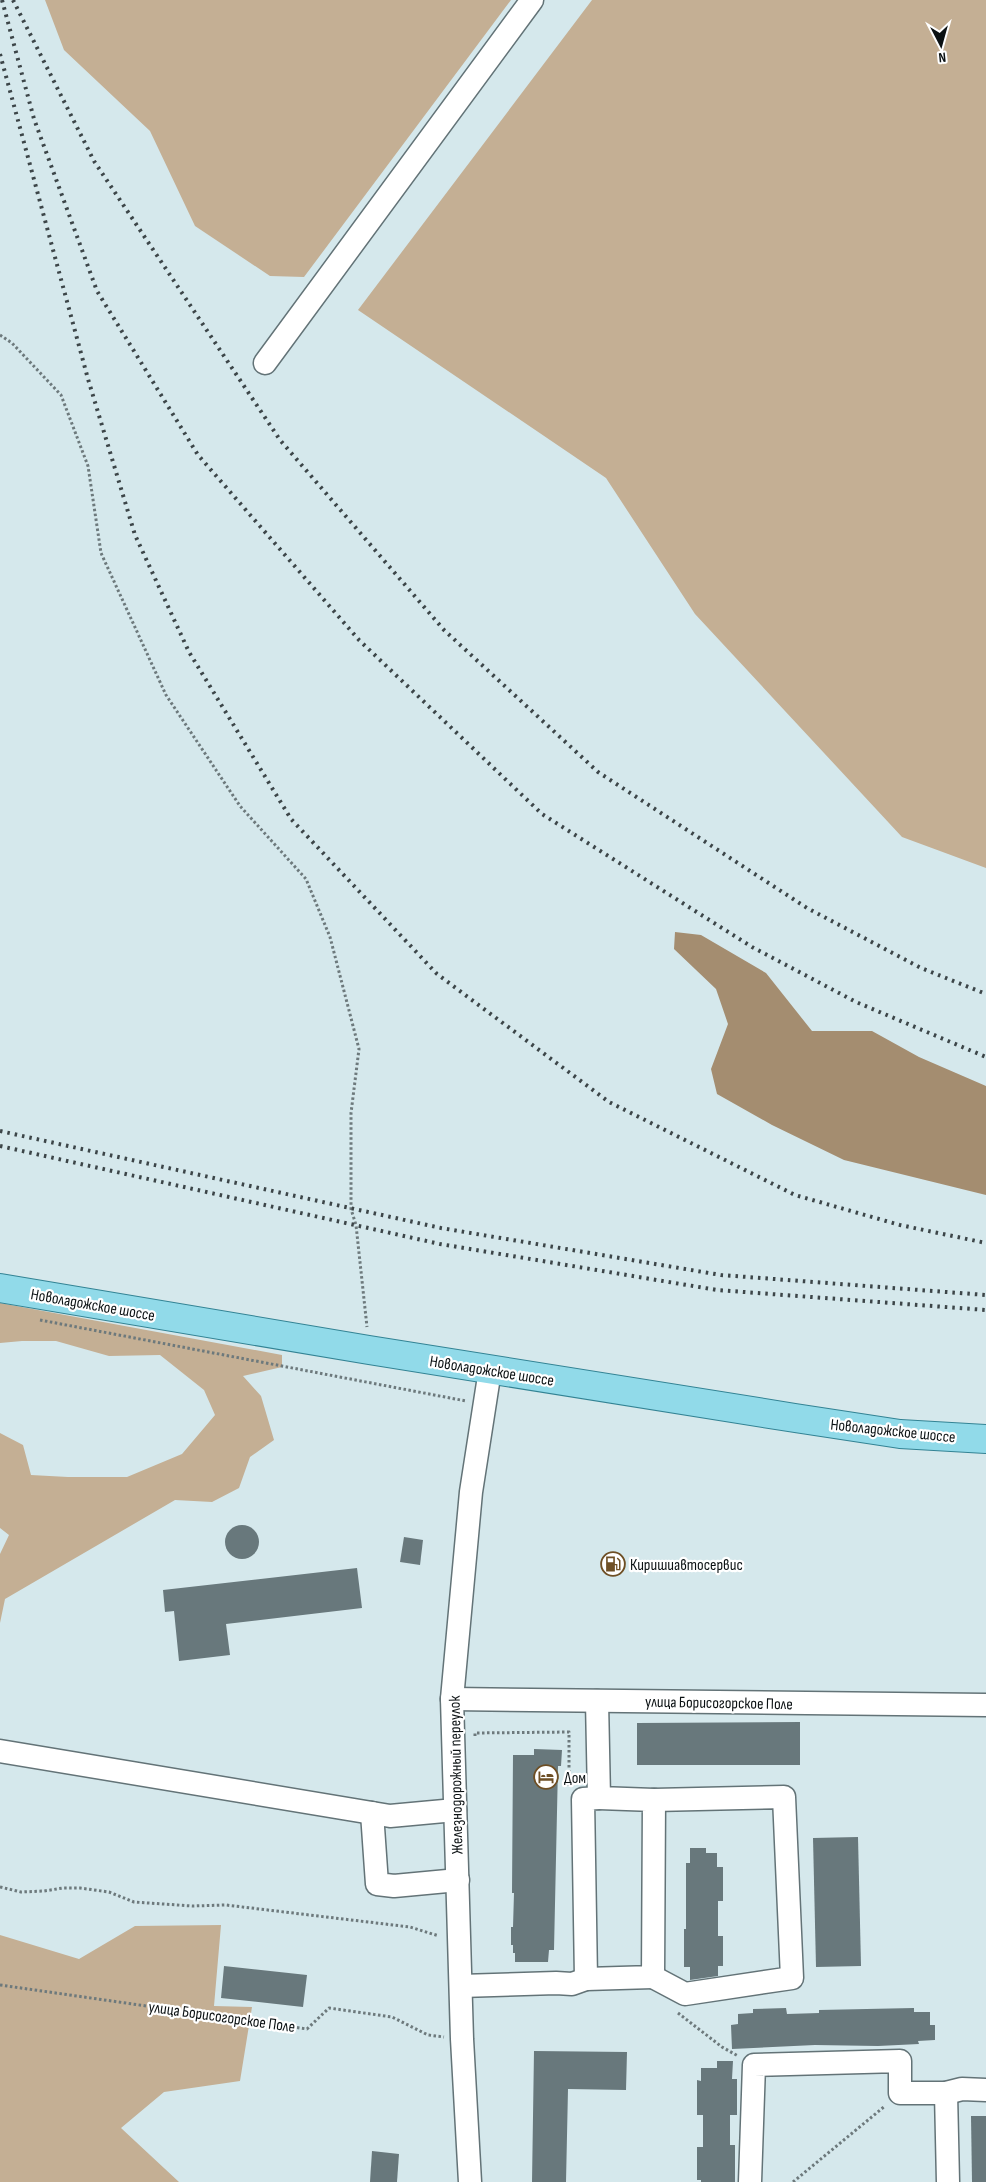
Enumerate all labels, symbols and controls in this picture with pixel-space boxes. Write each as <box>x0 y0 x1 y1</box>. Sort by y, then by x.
north arrow <box>916 20 966 70</box>
text: N <box>938 49 947 66</box>
street label: Новоладожское шоссе <box>29 1285 156 1326</box>
street label: Новоладожское шоссе <box>428 1352 555 1391</box>
street label: Новоладожское шоссе <box>829 1415 956 1448</box>
fuel station icon: Киришиавтосервис <box>600 1551 626 1577</box>
place label: Киришиавтосервис <box>630 1556 743 1575</box>
street label: улица Борисогорское Поле <box>645 1693 793 1714</box>
street label: Железнодорожный переулок <box>446 1694 467 1855</box>
hotel icon: Дом <box>533 1764 559 1790</box>
place label: Дом <box>564 1769 586 1788</box>
street label: улица Борисогорское Поле <box>147 1998 296 2037</box>

